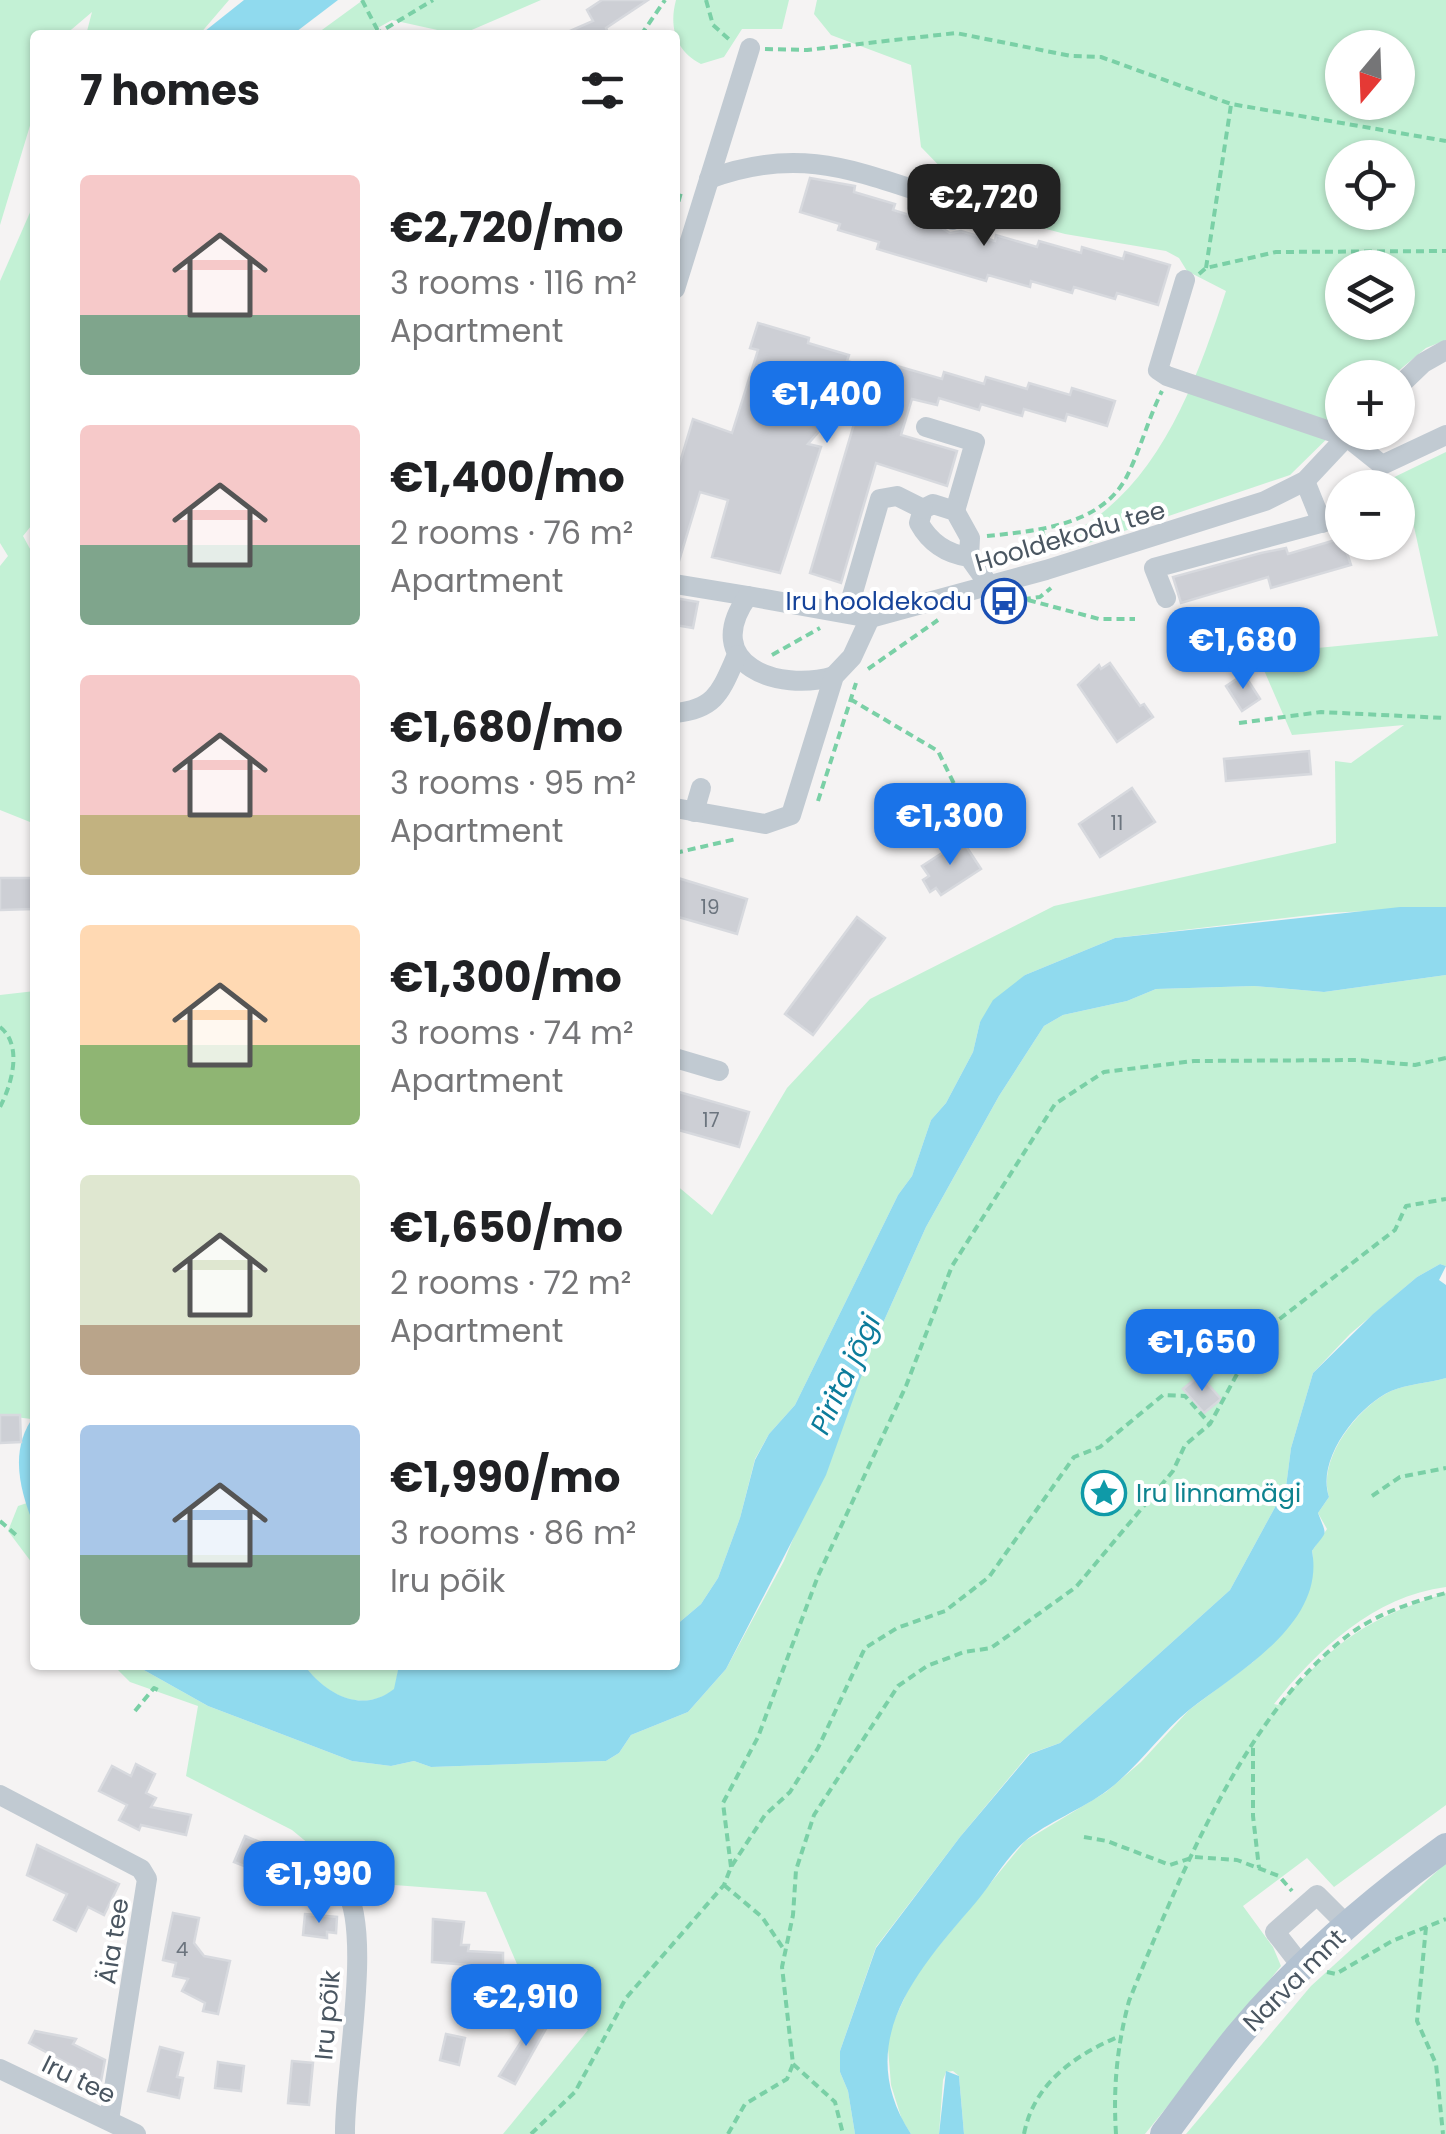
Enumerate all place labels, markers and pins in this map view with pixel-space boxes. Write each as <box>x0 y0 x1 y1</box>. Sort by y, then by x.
pin: €2,720 <box>903 164 1065 249</box>
pin: €1,400 <box>746 361 908 446</box>
bus stop icon: Iru hooldekodu <box>981 578 1027 624</box>
place label: Iru hooldekodu <box>786 584 972 619</box>
pin: €1,680 <box>1162 607 1324 692</box>
pin: €1,300 <box>869 783 1031 868</box>
pin: €1,650 <box>1121 1309 1283 1394</box>
place icon: Iru linnamägi <box>1081 1470 1127 1516</box>
place label: Iru linnamägi <box>1136 1476 1301 1511</box>
pin: €1,990 <box>238 1841 400 1926</box>
pin: €2,910 <box>445 1964 607 2049</box>

